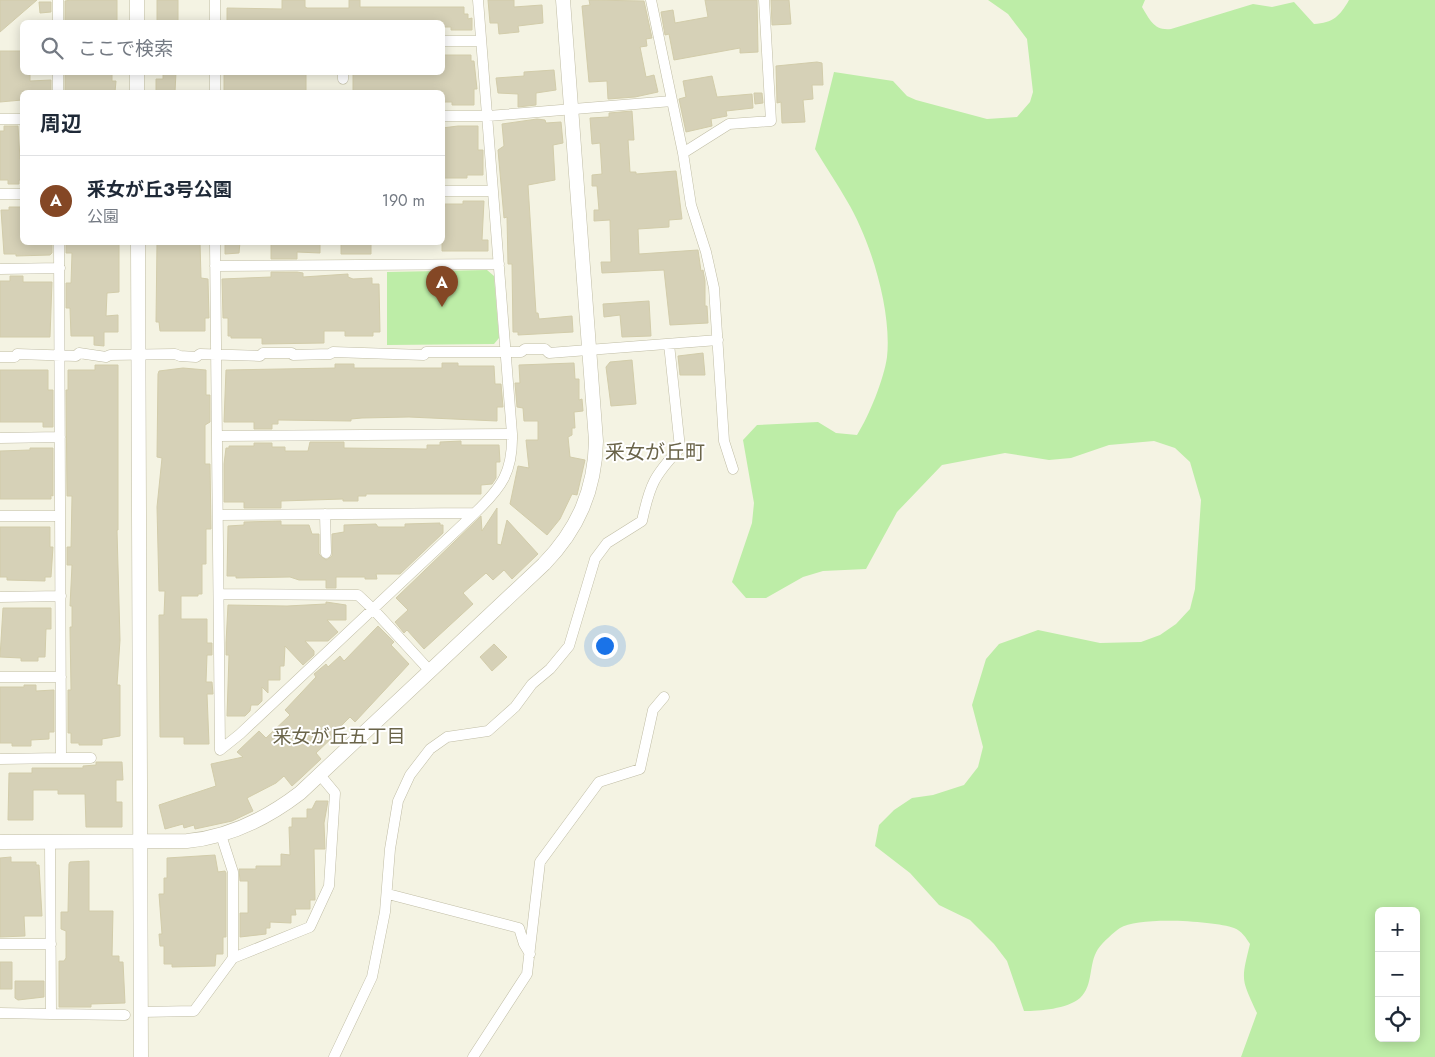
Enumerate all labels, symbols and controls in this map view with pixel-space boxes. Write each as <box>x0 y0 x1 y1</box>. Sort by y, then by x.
search box <box>20 20 445 75</box>
icon: search <box>38 34 66 62</box>
text: ここで検索 <box>78 35 173 62</box>
text: 周辺 <box>40 109 82 139</box>
text: 釆女が丘3号公園 <box>87 176 232 203</box>
text: A <box>50 189 62 212</box>
text: 190 m <box>382 189 425 212</box>
text: 公園 <box>87 205 119 228</box>
pin: A <box>426 266 458 307</box>
district label: 釆女が丘町 <box>605 438 705 467</box>
your location <box>592 633 618 659</box>
district label: 釆女が丘五丁目 <box>272 723 406 750</box>
map controls <box>1375 907 1420 1042</box>
button: + <box>1375 907 1420 952</box>
button: − <box>1375 952 1420 997</box>
button: locate <box>1375 997 1420 1042</box>

